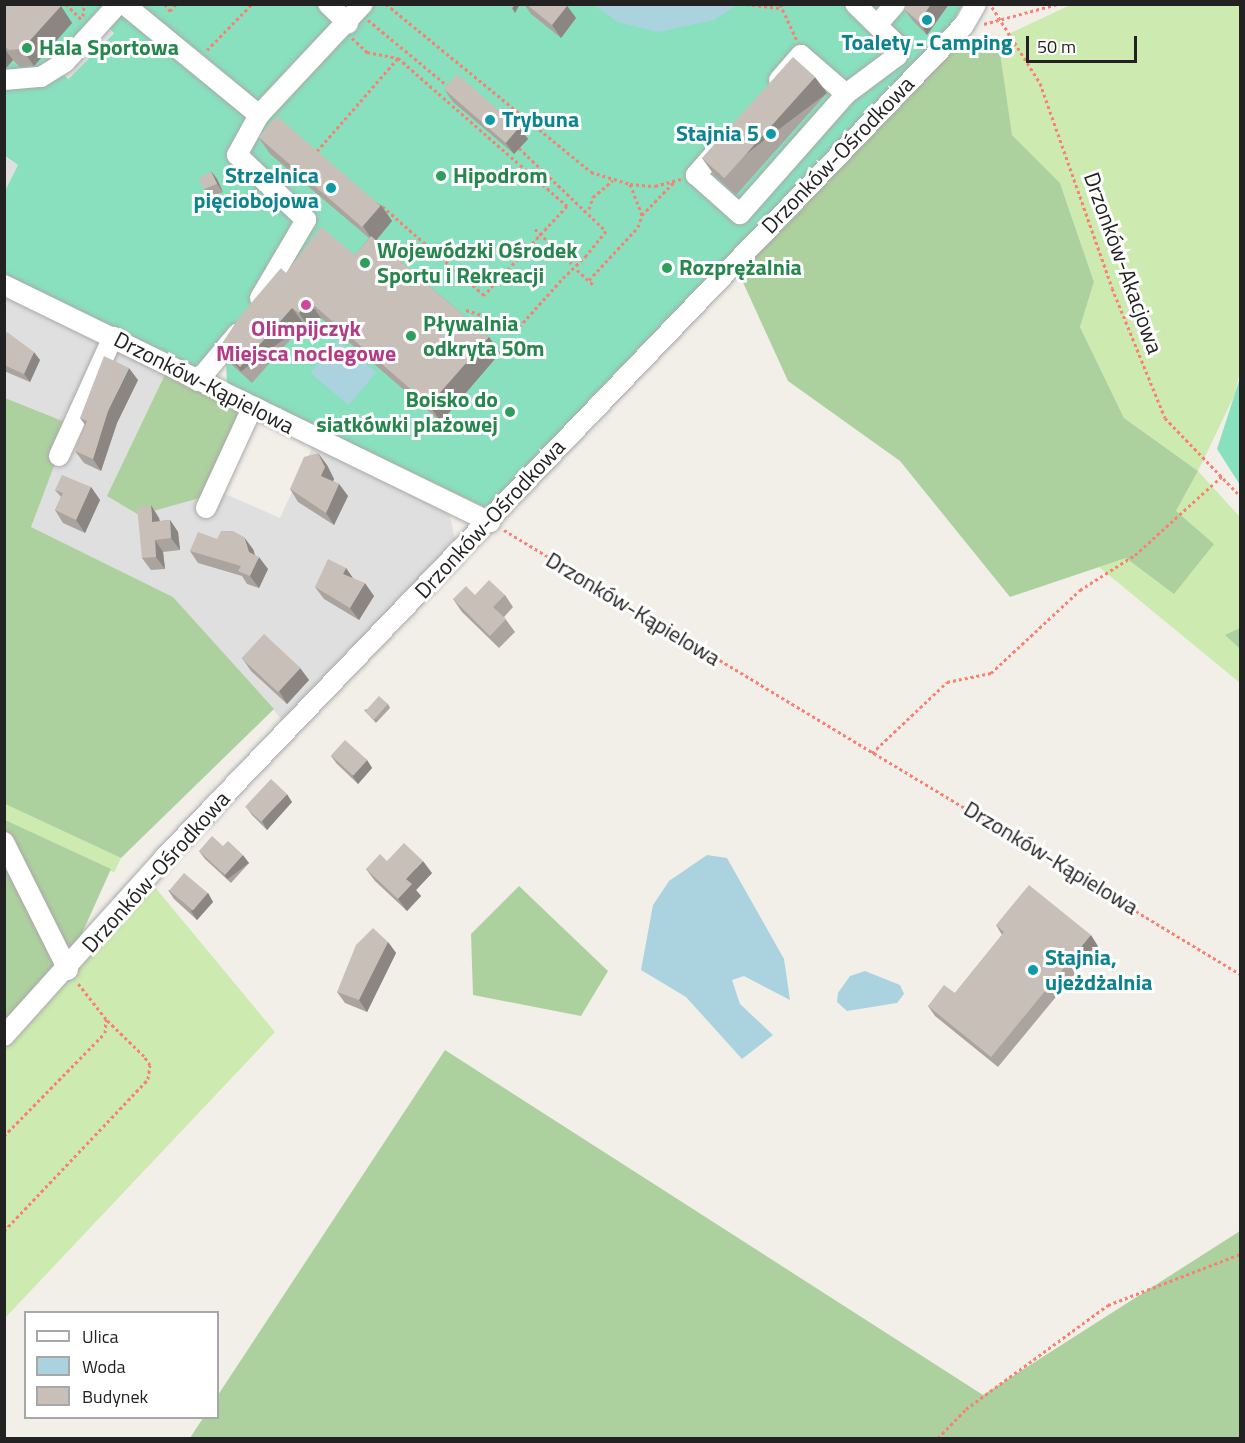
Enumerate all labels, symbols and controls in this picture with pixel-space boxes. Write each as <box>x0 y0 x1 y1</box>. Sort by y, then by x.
marker: Toalety - Camping <box>920 13 934 27</box>
scale bar <box>1029 24 1140 62</box>
place label: Toalety - Camping <box>841 30 1013 56</box>
text: 50 m <box>1037 33 1076 60</box>
place label: Hala Sportowa <box>39 35 179 61</box>
marker: Hala Sportowa <box>20 41 34 55</box>
street label: Drzonków-Ośrodkowa <box>756 71 920 239</box>
place label: Trybuna <box>502 107 579 133</box>
marker: Trybuna <box>483 113 497 127</box>
place label: Stajnia 5 <box>676 121 759 147</box>
marker: Stajnia 5 <box>764 127 778 141</box>
place label: Strzelnica pięciobojowa <box>194 162 319 214</box>
place label: Hipodrom <box>453 163 548 189</box>
marker: Hipodrom <box>434 169 448 183</box>
street label: Drzonków-Akacjowa <box>1078 169 1168 357</box>
marker: Strzelnica pięciobojowa <box>324 181 338 195</box>
place label: Wojewódzki Ośrodek Sportu i Rekreacji <box>377 237 578 288</box>
place label: Rozprężalnia <box>679 255 802 281</box>
marker: Wojewódzki Ośrodek Sportu i Rekreacji <box>358 256 372 270</box>
marker: Rozprężalnia <box>660 261 674 275</box>
marker: Olimpijczyk Miejsca noclegowe <box>299 298 313 312</box>
place label: Pływalnia odkryta 50m <box>423 310 544 362</box>
place label: Olimpijczyk Miejsca noclegowe <box>216 315 396 366</box>
street label: Drzonków-Kąpielowa <box>110 326 298 440</box>
marker: Pływalnia odkryta 50m <box>404 329 418 343</box>
place label: Boisko do siatkówki plażowej <box>316 386 498 438</box>
marker: Boisko do siatkówki plażowej <box>503 405 517 419</box>
street label: Drzonków-Ośrodkowa <box>409 434 571 604</box>
street label: Drzonków-Kąpielowa <box>541 547 725 671</box>
street label: Drzonków-Ośrodkowa <box>77 786 235 958</box>
street label: Drzonków-Kąpielowa <box>959 796 1143 920</box>
place label: Stajnia, ujeżdżalnia <box>1045 944 1152 996</box>
marker: Stajnia, ujeżdżalnia <box>1026 963 1040 977</box>
legend <box>24 1311 219 1419</box>
text: Ulica <box>82 1323 119 1350</box>
text: Woda <box>82 1353 126 1380</box>
text: Budynek <box>82 1383 148 1410</box>

